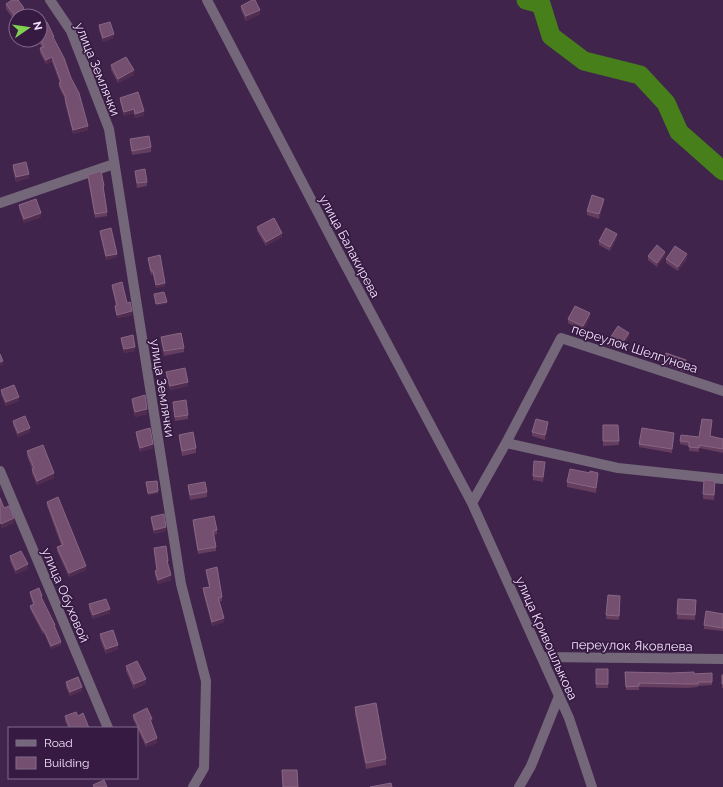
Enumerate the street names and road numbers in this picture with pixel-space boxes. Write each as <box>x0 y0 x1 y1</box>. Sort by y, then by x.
street label: улица Землячки <box>72 20 123 118</box>
street label: улица Балакирева <box>316 192 383 300</box>
street label: переулок Шелгунова <box>570 321 700 376</box>
street label: улица Землячки <box>147 338 178 438</box>
street label: улица Обуховой <box>39 546 92 645</box>
street label: улица Кривошлыкова <box>513 574 581 702</box>
street label: переулок Яковлева <box>571 637 693 654</box>

